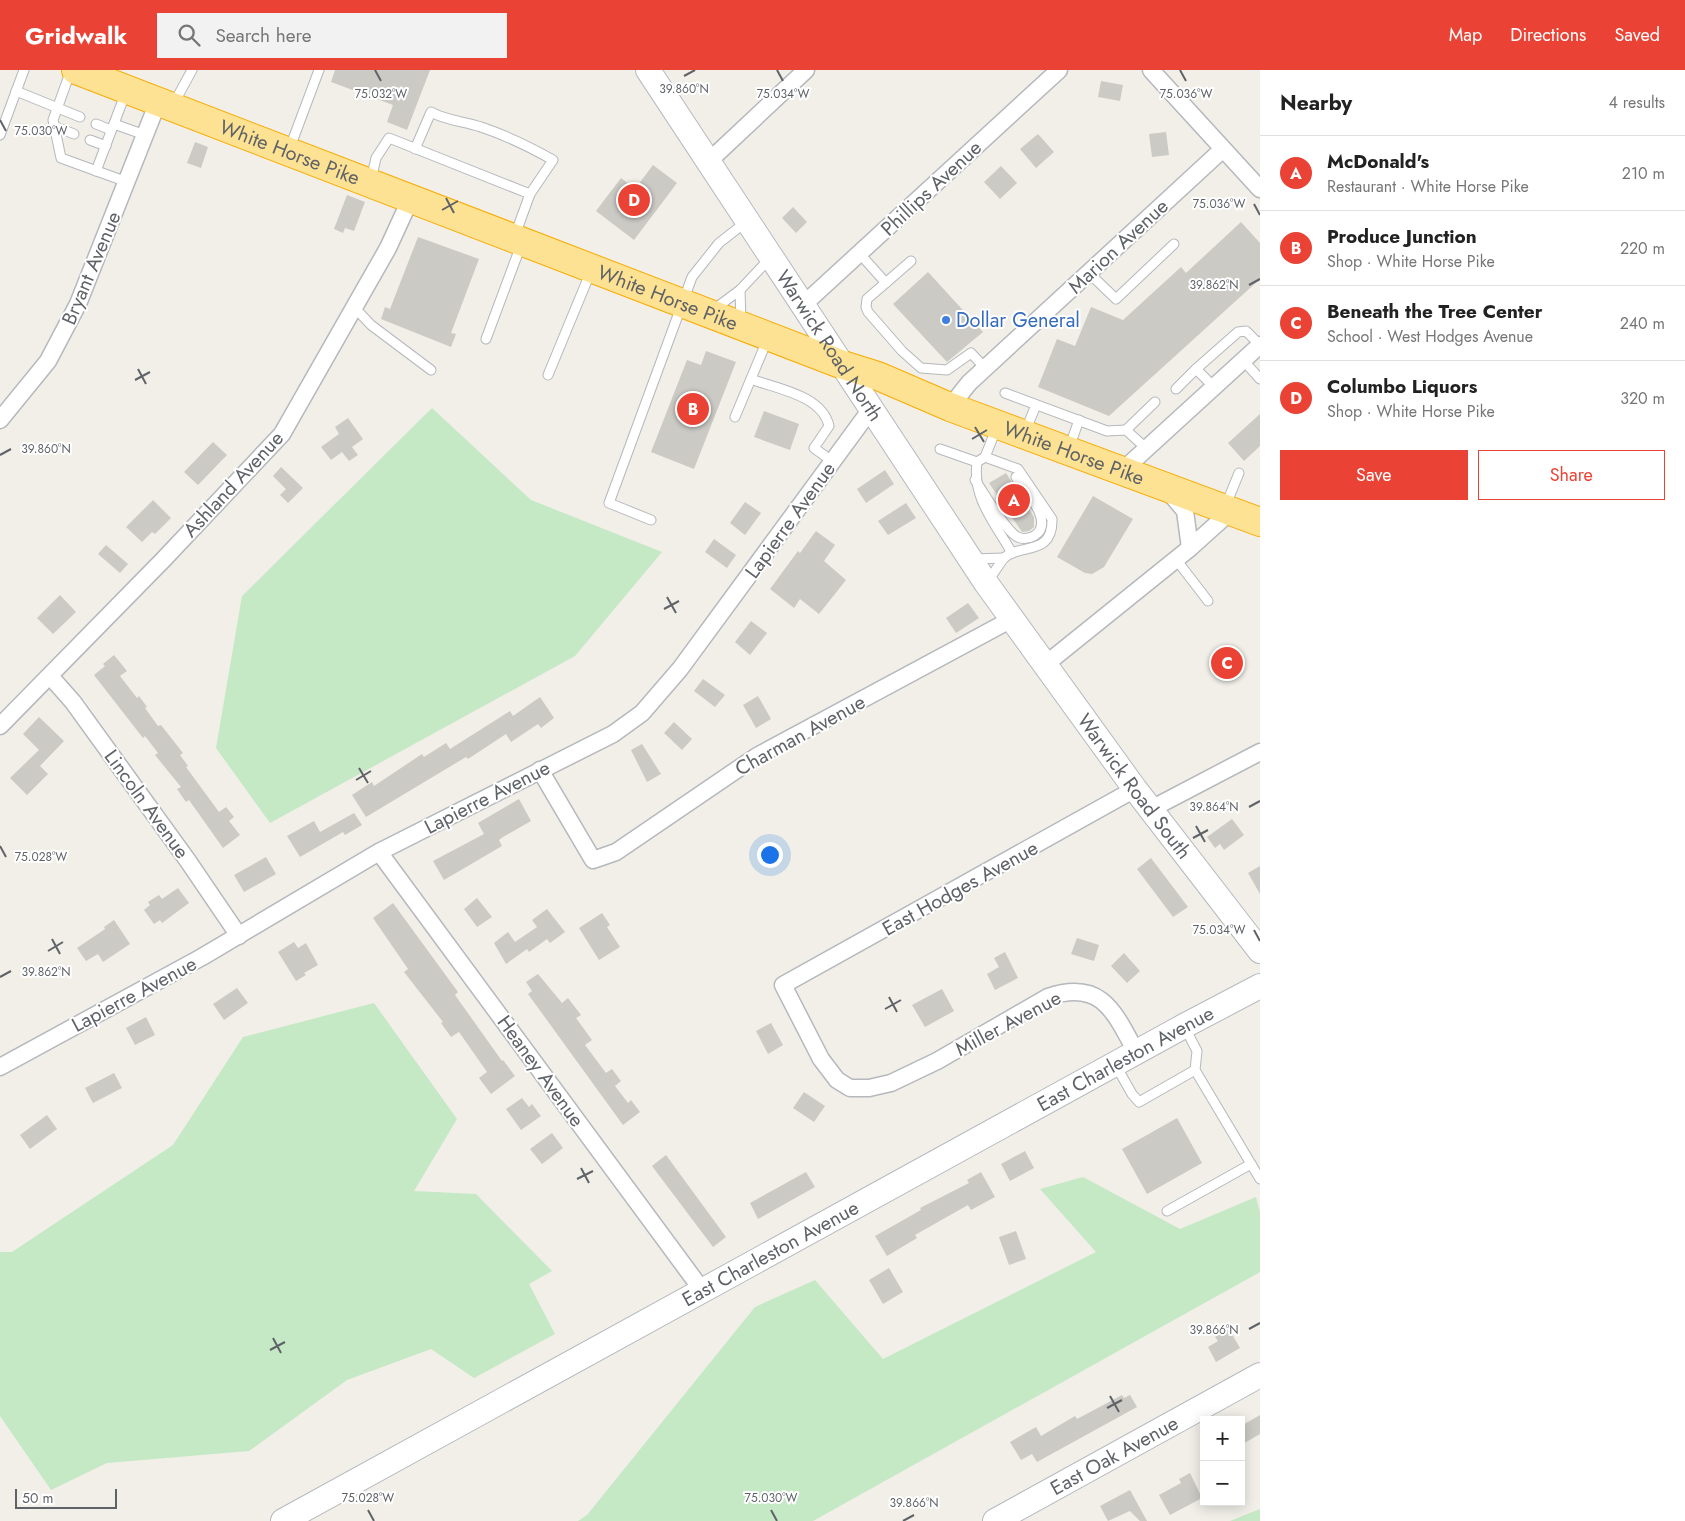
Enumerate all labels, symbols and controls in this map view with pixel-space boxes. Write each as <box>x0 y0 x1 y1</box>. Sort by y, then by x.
search box <box>157 13 507 58</box>
text: Gridwalk <box>25 18 127 53</box>
icon: search <box>175 21 203 49</box>
text: Search here <box>215 22 311 49</box>
text: Map <box>1449 22 1482 48</box>
text: Directions <box>1510 22 1586 48</box>
text: Saved <box>1614 22 1660 48</box>
text: 39.860°N <box>659 80 709 98</box>
text: 75.032°W <box>355 85 407 103</box>
text: 75.034°W <box>757 85 809 103</box>
text: 75.036°W <box>1160 85 1212 103</box>
text: Nearby <box>1280 88 1352 118</box>
text: 4 results <box>1609 91 1665 114</box>
street label: White Horse Pike <box>215 113 364 193</box>
text: 75.030°W <box>15 122 68 140</box>
street label: Phillips Avenue <box>874 134 988 243</box>
text: McDonald's <box>1327 148 1429 175</box>
text: A <box>1290 162 1302 185</box>
text: 210 m <box>1622 162 1665 185</box>
text: Restaurant · White Horse Pike <box>1327 175 1529 198</box>
pin: D <box>618 181 650 219</box>
street label: Marion Avenue <box>1062 192 1175 300</box>
text: 75.036°W <box>1193 195 1245 213</box>
street label: Bryant Avenue <box>55 207 128 329</box>
text: Produce Junction <box>1327 223 1477 250</box>
text: B <box>1291 237 1301 260</box>
text: 220 m <box>1620 237 1665 260</box>
text: Shop · White Horse Pike <box>1327 250 1495 273</box>
street label: White Horse Pike <box>593 258 742 338</box>
street label: Warwick Road North <box>769 264 890 427</box>
text: 39.862°N <box>1189 276 1239 294</box>
text: Beneath the Tree Center <box>1327 298 1543 325</box>
place label: Dollar General <box>956 306 1080 335</box>
text: C <box>1290 312 1302 335</box>
text: 240 m <box>1620 312 1665 335</box>
marker: Dollar General <box>940 314 952 326</box>
text: School · West Hodges Avenue <box>1327 325 1533 348</box>
text: Columbo Liquors <box>1327 373 1477 400</box>
text: D <box>1290 387 1302 410</box>
text: 320 m <box>1620 387 1665 410</box>
pin: B <box>677 390 709 428</box>
text: Shop · White Horse Pike <box>1327 400 1495 423</box>
street label: White Horse Pike <box>999 414 1148 493</box>
street label: Ashland Avenue <box>176 425 290 544</box>
text: 39.860°N <box>21 440 71 458</box>
button: Save <box>1280 450 1468 500</box>
button: Share <box>1478 450 1665 500</box>
street label: Lapierre Avenue <box>738 456 843 584</box>
pin: A <box>998 481 1030 519</box>
pin: C <box>1211 644 1243 682</box>
street label: Charman Avenue <box>730 688 871 783</box>
street label: Warwick Road South <box>1070 708 1198 865</box>
street label: Lincoln Avenue <box>97 744 196 865</box>
street label: Lapierre Avenue <box>419 753 555 842</box>
text: 39.864°N <box>1189 798 1239 816</box>
street label: East Hodges Avenue <box>877 834 1043 943</box>
your location <box>757 842 783 868</box>
text: 75.028°W <box>15 848 67 866</box>
text: 75.034°W <box>1193 921 1245 939</box>
street label: Lapierre Avenue <box>67 949 202 1040</box>
text: 39.862°N <box>21 963 71 981</box>
street label: Miller Avenue <box>950 983 1066 1063</box>
street label: East Charleston Avenue <box>1032 999 1219 1119</box>
street label: Heaney Avenue <box>490 1009 591 1133</box>
street label: East Charleston Avenue <box>677 1193 864 1314</box>
text: 39.866°N <box>1189 1321 1239 1339</box>
street label: East Oak Avenue <box>1045 1409 1184 1503</box>
map controls <box>1200 1416 1245 1506</box>
button: + <box>1200 1416 1245 1461</box>
button: − <box>1200 1461 1245 1506</box>
scale bar <box>15 1486 118 1509</box>
text: 50 m <box>22 1488 53 1508</box>
text: 75.028°W <box>342 1489 394 1507</box>
text: 75.030°W <box>745 1489 798 1507</box>
text: 39.866°N <box>889 1494 939 1512</box>

